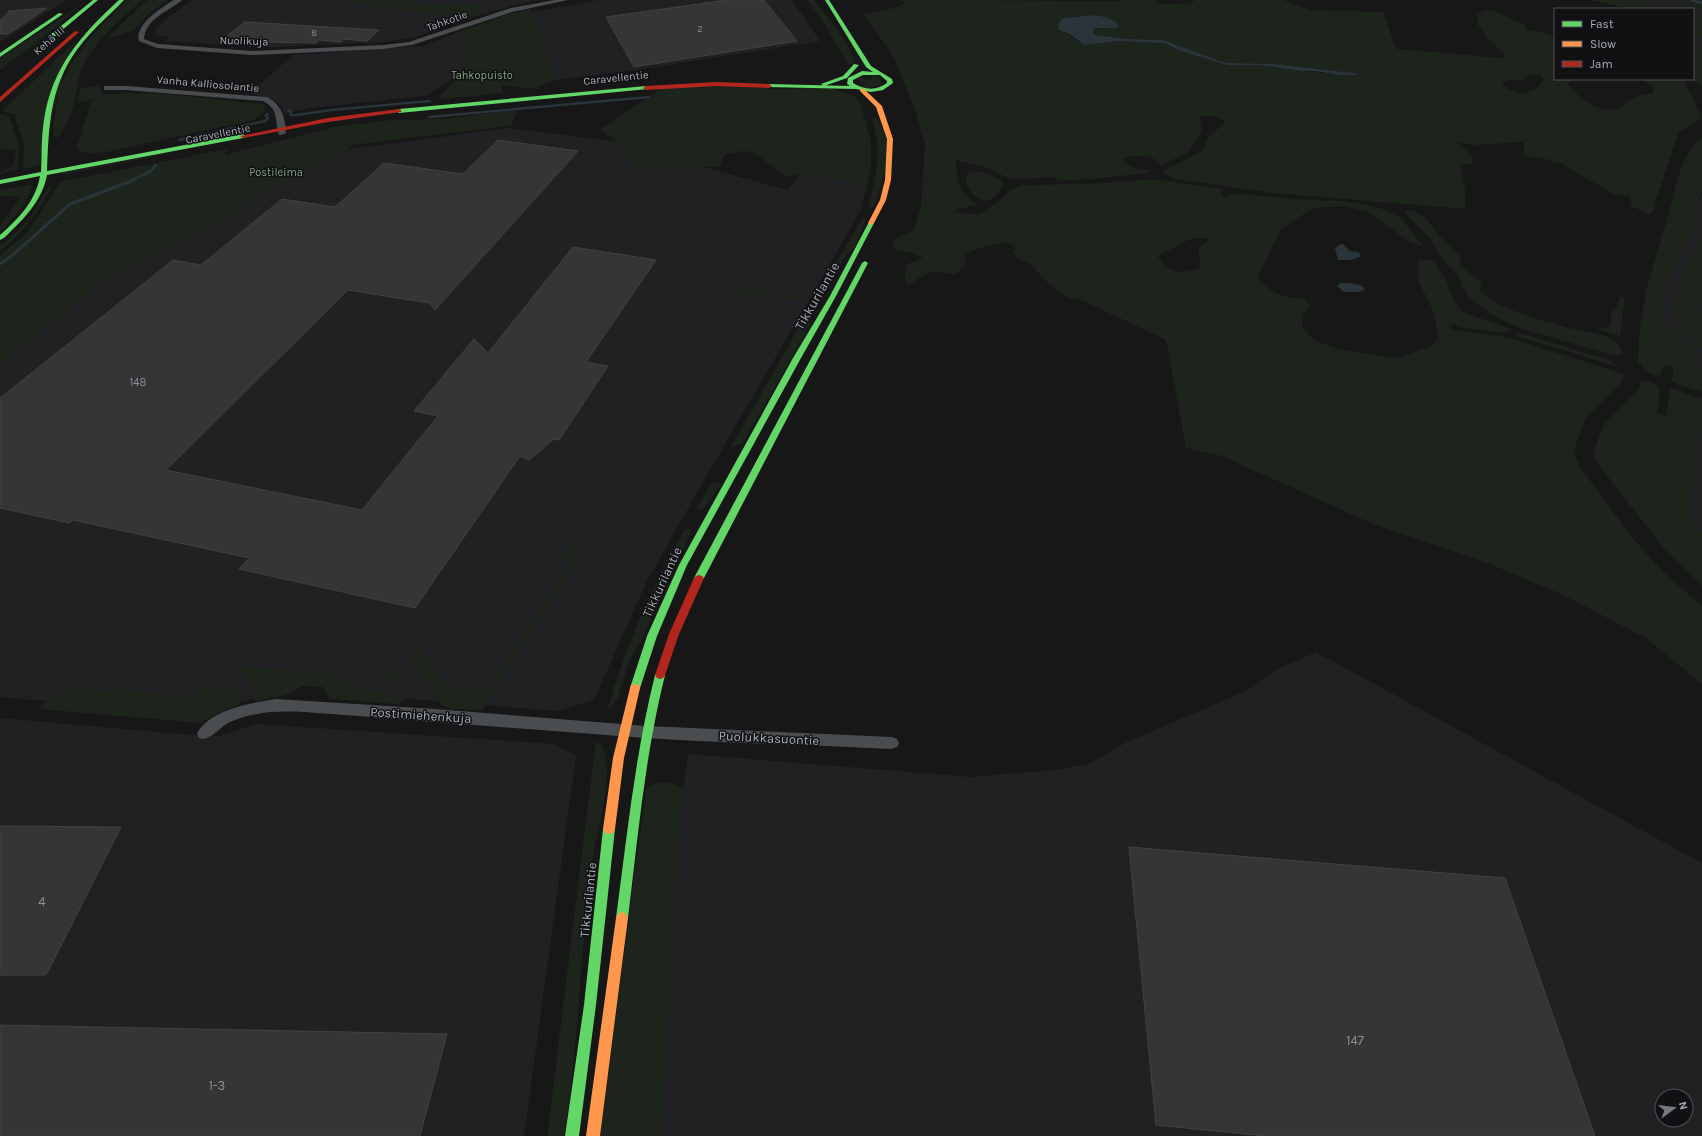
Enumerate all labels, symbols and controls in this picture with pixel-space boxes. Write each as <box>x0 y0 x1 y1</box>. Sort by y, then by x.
street label: Tahkotie <box>425 8 470 34</box>
legend <box>1554 8 1694 80</box>
text: Fast <box>1590 17 1614 31</box>
street label: Kehä III <box>31 24 67 58</box>
house number: 2 <box>697 24 703 34</box>
house number: 8 <box>311 28 317 38</box>
street label: Nuolikuja <box>219 34 269 48</box>
text: Slow <box>1590 37 1616 51</box>
text: Jam <box>1590 57 1613 71</box>
street label: Caravellentie <box>583 68 650 88</box>
park label: Tahkopuisto <box>451 69 513 82</box>
street label: Vanha Kalliosolantie <box>156 73 260 95</box>
street label: Caravellentie <box>185 121 252 147</box>
park label: Postileima <box>249 166 303 179</box>
street label: Tikkurilantie <box>792 259 843 332</box>
house number: 148 <box>130 376 147 389</box>
street label: Tikkurilantie <box>639 544 685 619</box>
street label: Postimiehenkuja <box>370 704 472 726</box>
street label: Puolukkasuontie <box>718 728 820 748</box>
street label: Tikkurilantie <box>577 861 599 938</box>
house number: 4 <box>38 894 46 909</box>
house number: 147 <box>1346 1033 1364 1048</box>
house number: 1-3 <box>209 1078 225 1093</box>
north arrow <box>1654 1088 1694 1128</box>
text: N <box>1676 1100 1690 1111</box>

